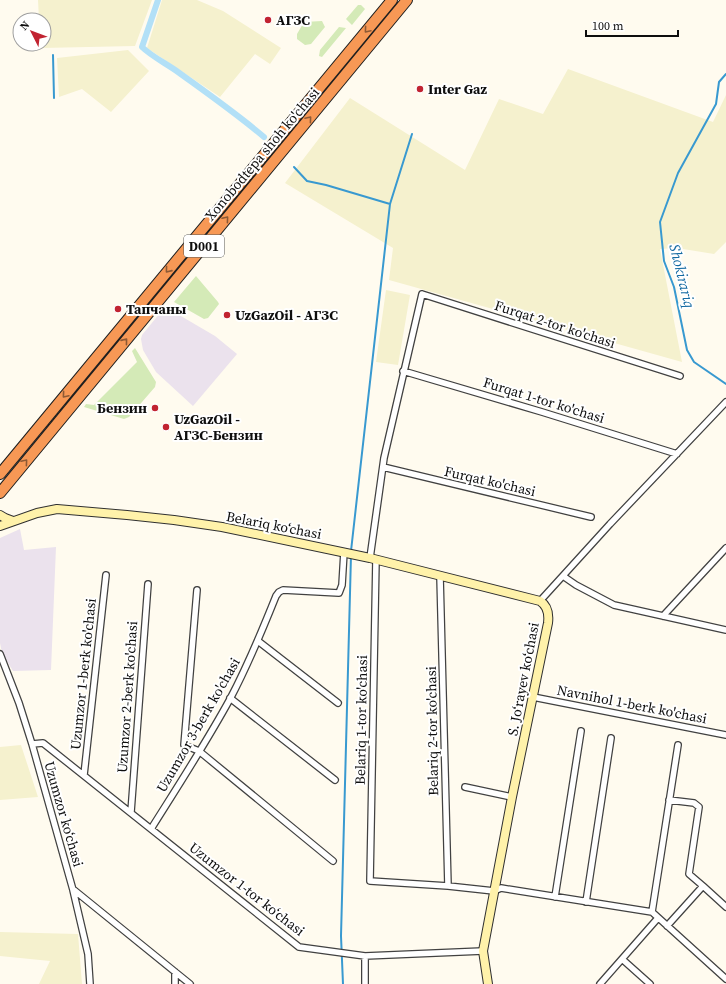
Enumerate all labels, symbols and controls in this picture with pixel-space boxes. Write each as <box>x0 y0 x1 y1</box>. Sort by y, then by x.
place label: АГЗС <box>276 10 310 30</box>
north arrow <box>12 12 52 52</box>
scale bar <box>586 12 678 38</box>
marker: АГЗС <box>263 15 273 25</box>
text: N <box>17 18 33 34</box>
text: 100 m <box>592 18 624 34</box>
one-way arrow <box>364 26 371 33</box>
place label: Inter Gaz <box>428 79 488 99</box>
street label: Xonobodtepa shoh ko'chasi <box>200 83 324 225</box>
marker: Inter Gaz <box>415 84 425 94</box>
one-way arrow <box>304 116 311 123</box>
one-way arrow <box>222 216 229 224</box>
road number: D001 <box>184 235 224 257</box>
water label: Shokirariq <box>664 242 701 310</box>
one-way arrow <box>165 266 172 273</box>
street label: Furqat 2-tor ko'chasi <box>492 295 618 353</box>
place label: Тапчаны <box>126 299 186 319</box>
marker: Тапчаны <box>113 304 123 314</box>
place label: UzGazOil - АГЗС <box>235 305 338 325</box>
marker: UzGazOil - АГЗС <box>222 310 232 320</box>
one-way arrow <box>121 338 128 345</box>
street label: Furqat 1-tor ko'chasi <box>481 372 607 428</box>
one-way arrow <box>63 390 70 397</box>
place label: Бензин <box>97 398 147 418</box>
marker: Бензин <box>150 403 160 413</box>
place label: UzGazOil - АГЗС-Бензин <box>174 409 263 445</box>
marker: UzGazOil - АГЗС-Бензин <box>161 422 171 432</box>
one-way arrow <box>20 460 27 467</box>
street label: Furqat ko'chasi <box>442 461 538 501</box>
street label: Belariq koʻchasi <box>224 506 324 544</box>
street label: Uzumzor 1-berk ko'chasi <box>65 597 101 751</box>
street label: Uzumzor 2-berk ko'chasi <box>112 620 142 774</box>
street label: S. Joʻrayev koʻchasi <box>502 621 544 737</box>
street label: Uzumzor 3-berk ko'chasi <box>151 654 245 796</box>
street label: Belariq 1-tor ko'chasi <box>350 655 372 785</box>
street label: Belariq 2-tor ko'chasi <box>421 666 443 796</box>
street label: Navnihol 1-berk ko'chasi <box>555 680 709 728</box>
street label: Uzumzor koʻchasi <box>39 759 89 869</box>
street label: Uzumzor 1-tor ko‘chasi <box>185 837 309 941</box>

